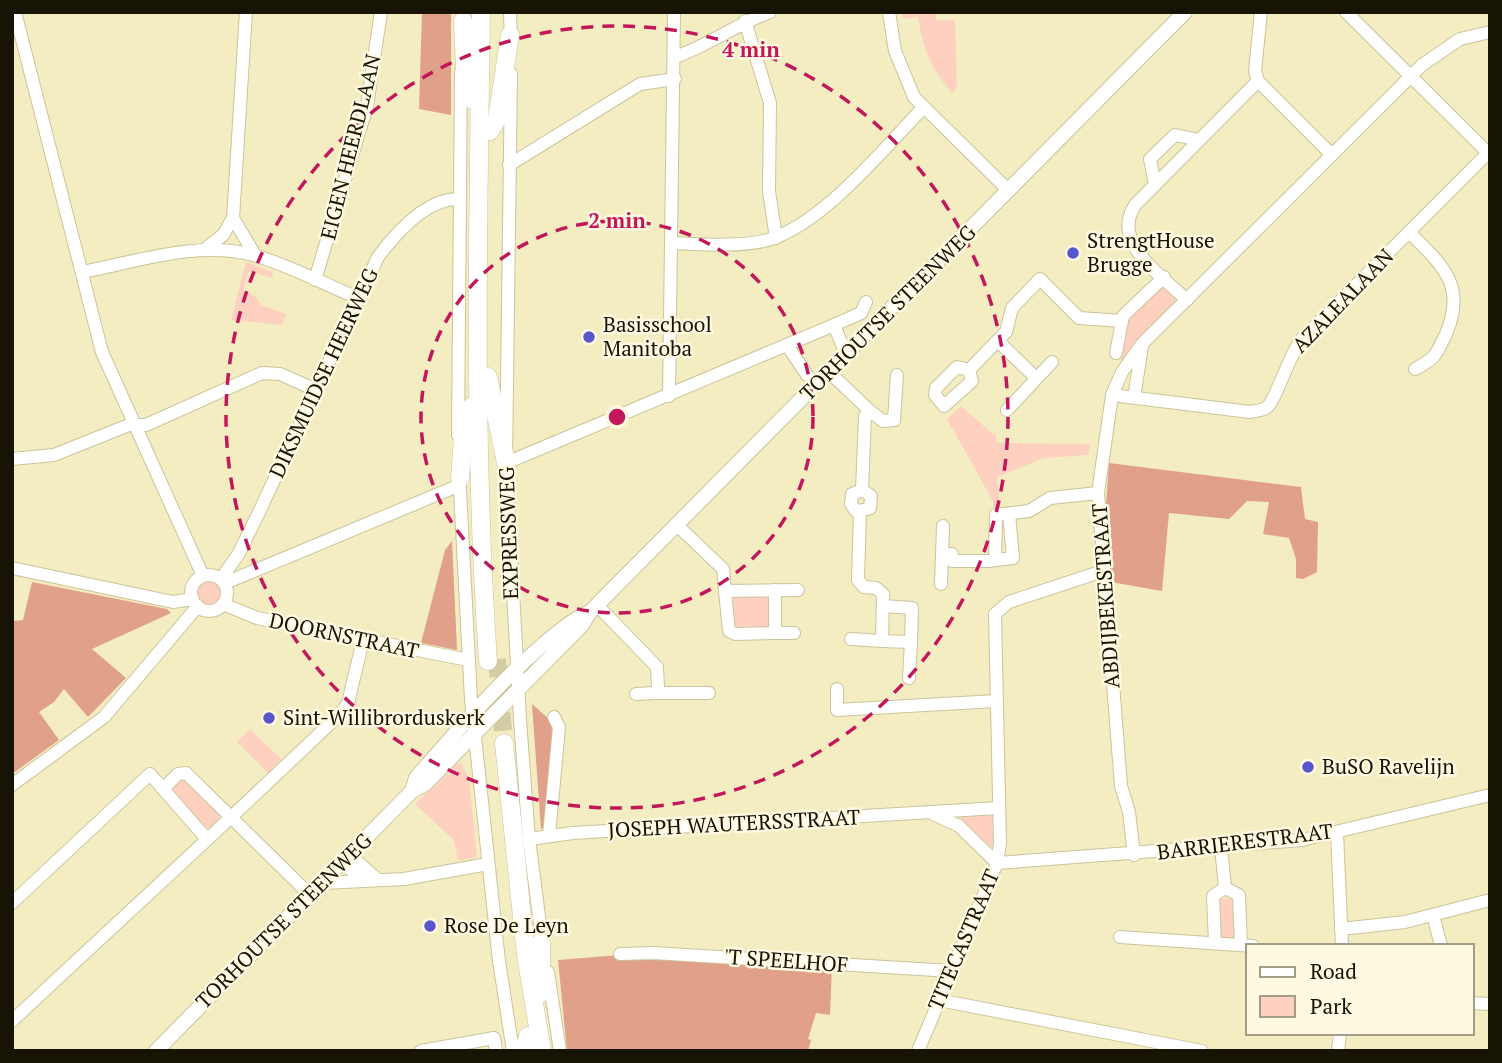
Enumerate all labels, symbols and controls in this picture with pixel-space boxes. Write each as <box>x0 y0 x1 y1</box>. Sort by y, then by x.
text: 4 min <box>722 35 780 63</box>
street label: EIGEN HEERDLAAN <box>313 51 387 242</box>
text: 2 min <box>588 206 646 234</box>
street label: TORHOUTSE STEENWEG <box>793 218 982 406</box>
place label: StrengtHouse Brugge <box>1087 226 1215 278</box>
street label: AZALEALAAN <box>1286 242 1399 358</box>
marker: StrengtHouse Brugge <box>1065 245 1081 261</box>
street label: DIKSMUIDSE HEERWEG <box>262 263 384 482</box>
place label: Basisschool Manitoba <box>603 310 712 362</box>
marker: Basisschool Manitoba <box>581 329 597 345</box>
centre of rings <box>605 405 629 429</box>
street label: EXPRESSWEG <box>492 465 524 600</box>
street label: ABDIJBEKESTRAAT <box>1085 503 1125 689</box>
street label: DOORNSTRAAT <box>267 605 422 665</box>
place label: Sint-Willibrorduskerk <box>283 703 485 731</box>
marker: Sint-Willibrorduskerk <box>261 710 277 726</box>
place label: BuSO Ravelijn <box>1322 752 1455 780</box>
marker: BuSO Ravelijn <box>1300 759 1316 775</box>
street label: JOSEPH WAUTERSSTRAAT <box>607 802 861 844</box>
street label: BARRIERESTRAAT <box>1155 816 1334 866</box>
street label: TORHOUTSE STEENWEG <box>189 826 378 1014</box>
street label: TITECASTRAAT <box>921 865 1005 1014</box>
place label: Rose De Leyn <box>444 911 569 939</box>
marker: Rose De Leyn <box>422 918 438 934</box>
street label: 'T SPEELHOF <box>723 942 849 978</box>
legend <box>1246 944 1474 1035</box>
text: Road <box>1310 957 1357 985</box>
text: Park <box>1310 992 1352 1020</box>

